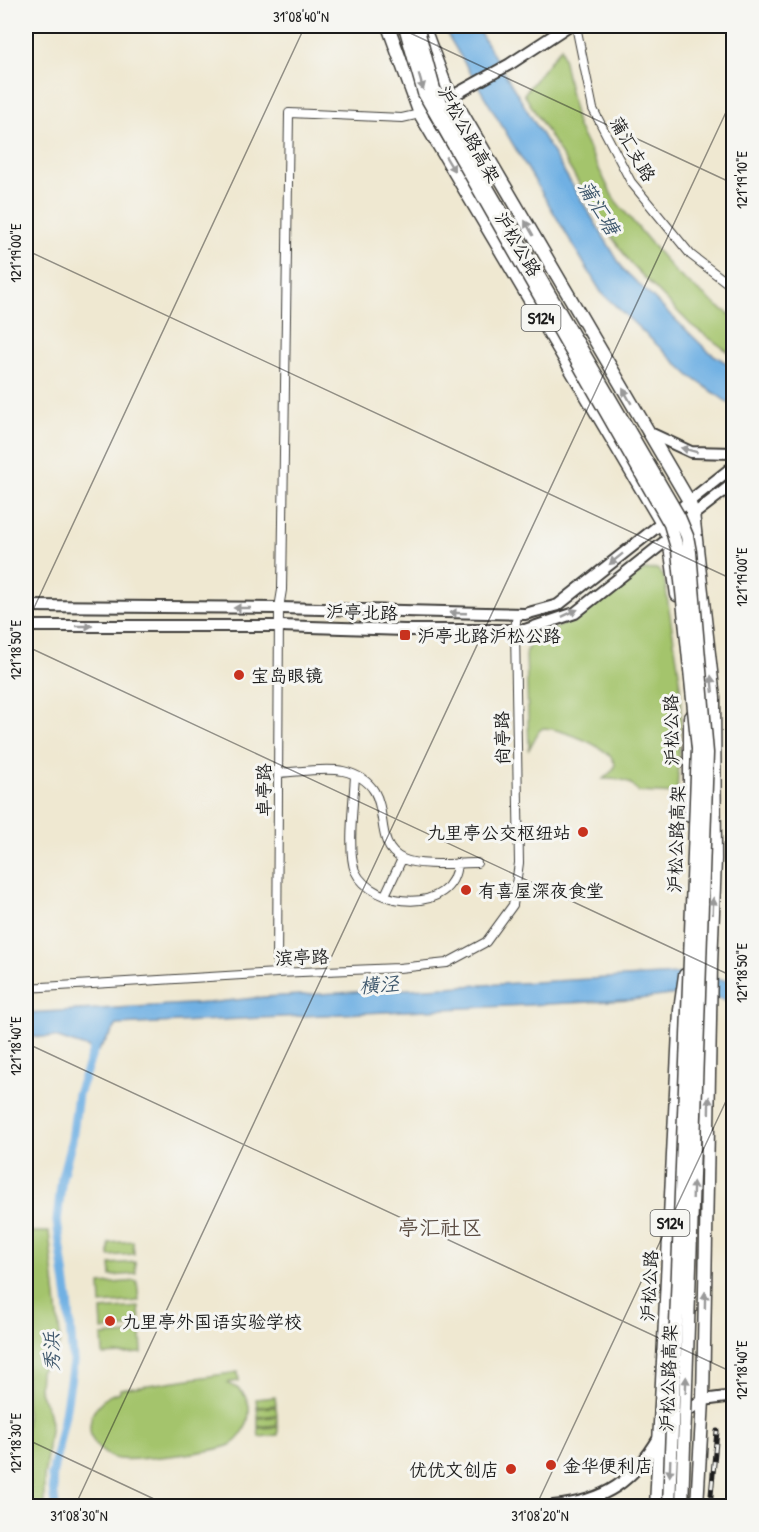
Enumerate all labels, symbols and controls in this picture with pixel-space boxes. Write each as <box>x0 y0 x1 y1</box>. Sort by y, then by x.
text: 31°08'40"N <box>273 6 329 27</box>
one-way arrow <box>416 73 426 91</box>
street label: 沪松公路高架 <box>432 81 506 187</box>
street label: 蒲汇支路 <box>604 112 662 186</box>
text: 121°19'10"E <box>731 151 752 209</box>
one-way arrow <box>445 156 455 173</box>
water label: 蒲汇塘 <box>572 174 627 241</box>
street label: 沪松公路 <box>489 207 547 281</box>
one-way arrow <box>524 219 534 236</box>
text: 121°19'00"E <box>5 223 26 283</box>
road number: S124 <box>522 305 560 331</box>
one-way arrow <box>622 387 632 404</box>
one-way arrow <box>680 444 698 454</box>
text: 121°19'00"E <box>731 547 752 607</box>
one-way arrow <box>608 552 624 565</box>
street label: 沪亭北路 <box>326 598 398 626</box>
one-way arrow <box>233 603 252 613</box>
one-way arrow <box>449 608 468 618</box>
one-way arrow <box>562 609 579 618</box>
text: 121°18'50"E <box>5 620 26 680</box>
one-way arrow <box>74 621 93 631</box>
place label: 沪亭北路沪松公路 <box>417 623 561 648</box>
marker: 沪亭北路沪松公路 <box>398 628 412 642</box>
place label: 宝岛眼镜 <box>251 663 323 688</box>
marker: 宝岛眼镜 <box>232 668 246 682</box>
one-way arrow <box>708 675 717 694</box>
street label: 沪松公路 <box>658 694 684 766</box>
street label: 尚亭路 <box>489 711 515 765</box>
street label: 卓亭路 <box>251 763 276 817</box>
street label: 沪松公路高架 <box>662 785 690 893</box>
place label: 九里亭公交枢纽站 <box>427 820 571 845</box>
marker: 九里亭公交枢纽站 <box>576 825 590 839</box>
place label: 有喜屋深夜食堂 <box>478 878 604 903</box>
marker: 有喜屋深夜食堂 <box>459 883 473 897</box>
one-way arrow <box>709 897 718 916</box>
text: 121°18'50"E <box>731 943 752 1003</box>
street label: 滨亭路 <box>275 944 329 970</box>
water label: 横泾 <box>358 969 401 999</box>
text: 121°18'40"E <box>5 1016 26 1076</box>
one-way arrow <box>704 1095 713 1114</box>
one-way arrow <box>688 1181 698 1200</box>
road number: S124 <box>650 1210 690 1236</box>
district label: 亭汇社区 <box>398 1213 482 1242</box>
street label: 沪松公路 <box>635 1249 663 1323</box>
one-way arrow <box>700 1290 710 1309</box>
place label: 九里亭外国语实验学校 <box>122 1309 302 1334</box>
marker: 九里亭外国语实验学校 <box>103 1314 117 1328</box>
street label: 沪松公路高架 <box>654 1324 682 1432</box>
water label: 秀浜 <box>37 1331 65 1372</box>
text: 121°18'40"E <box>731 1340 752 1400</box>
one-way arrow <box>681 1376 691 1395</box>
text: 121°18'30"E <box>5 1412 26 1473</box>
place label: 金华便利店 <box>563 1453 653 1478</box>
place label: 优优文创店 <box>409 1457 499 1482</box>
marker: 金华便利店 <box>544 1458 558 1472</box>
one-way arrow <box>666 1459 675 1478</box>
marker: 优优文创店 <box>504 1462 518 1476</box>
text: 31°08'30"N <box>50 1505 108 1526</box>
text: 31°08'20"N <box>511 1505 569 1526</box>

